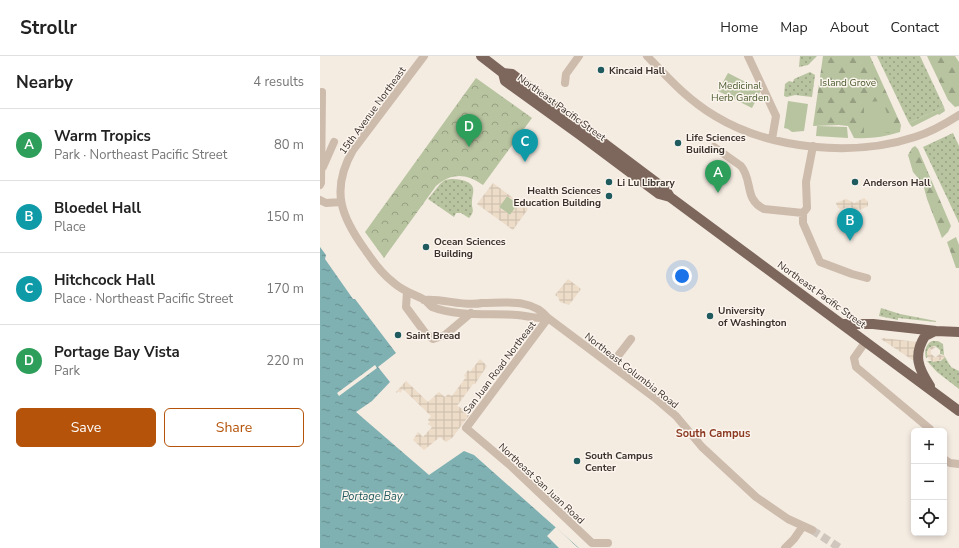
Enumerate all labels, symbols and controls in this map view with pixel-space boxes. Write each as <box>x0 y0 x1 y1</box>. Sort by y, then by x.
text: Strollr <box>20 15 77 41</box>
text: Home <box>720 18 758 37</box>
text: Map <box>780 18 808 37</box>
text: About <box>830 18 869 37</box>
text: Contact <box>891 18 939 37</box>
street label: 15th Avenue Northeast <box>336 64 410 157</box>
place label: Kincaid Hall <box>609 64 666 78</box>
marker: Kincaid Hall <box>596 65 606 75</box>
text: Nearby <box>16 71 73 94</box>
street label: Northeast Pacific Street <box>514 71 609 145</box>
text: 4 results <box>253 73 304 91</box>
park label: Island Grove <box>820 76 876 90</box>
park label: Medicinal Herb Garden <box>711 79 769 105</box>
pin: D <box>456 114 482 147</box>
text: Warm Tropics <box>54 126 151 146</box>
pin: C <box>512 129 538 162</box>
place label: Life Sciences Building <box>686 131 746 157</box>
text: A <box>24 136 34 154</box>
text: 80 m <box>274 136 304 154</box>
marker: Life Sciences Building <box>673 138 683 148</box>
text: Park · Northeast Pacific Street <box>54 146 227 164</box>
pin: A <box>705 160 731 193</box>
place label: Li Lu Library <box>617 176 676 190</box>
place label: Anderson Hall <box>863 176 931 190</box>
marker: Li Lu Library <box>604 177 614 187</box>
marker: Anderson Hall <box>850 177 860 187</box>
place label: Health Sciences Education Building <box>514 184 601 210</box>
marker: Health Sciences Education Building <box>604 191 614 201</box>
text: Bloedel Hall <box>54 198 141 218</box>
text: B <box>25 208 33 226</box>
text: 150 m <box>266 208 304 226</box>
pin: B <box>837 208 863 241</box>
text: Place <box>54 218 86 236</box>
place label: Ocean Sciences Building <box>434 235 506 261</box>
marker: Ocean Sciences Building <box>421 242 431 252</box>
street label: Northeast Pacific Street <box>774 258 869 332</box>
your location <box>672 266 692 286</box>
text: Hitchcock Hall <box>54 270 155 290</box>
text: C <box>25 280 33 298</box>
text: 170 m <box>266 280 304 298</box>
text: Place · Northeast Pacific Street <box>54 290 233 308</box>
place label: University of Washington <box>718 304 787 330</box>
marker: University of Washington <box>705 311 715 321</box>
street label: San Juan Road Northeast <box>460 318 540 417</box>
place label: Saint Bread <box>406 329 460 343</box>
marker: Saint Bread <box>393 330 403 340</box>
street label: Northeast Columbia Road <box>581 330 681 412</box>
text: Portage Bay Vista <box>54 342 180 362</box>
text: D <box>24 352 34 370</box>
text: 220 m <box>266 352 304 370</box>
text: Park <box>54 362 80 380</box>
button: Save <box>16 408 156 447</box>
button: Share <box>164 408 304 447</box>
district label: South Campus <box>676 426 750 441</box>
map controls <box>911 428 947 536</box>
button: + <box>911 428 947 464</box>
street label: Northeast San Juan Road <box>495 440 587 527</box>
place label: South Campus Center <box>585 449 653 475</box>
marker: South Campus Center <box>572 456 582 466</box>
button: − <box>911 464 947 500</box>
water label: Portage Bay <box>342 489 403 504</box>
button: locate <box>911 500 947 536</box>

